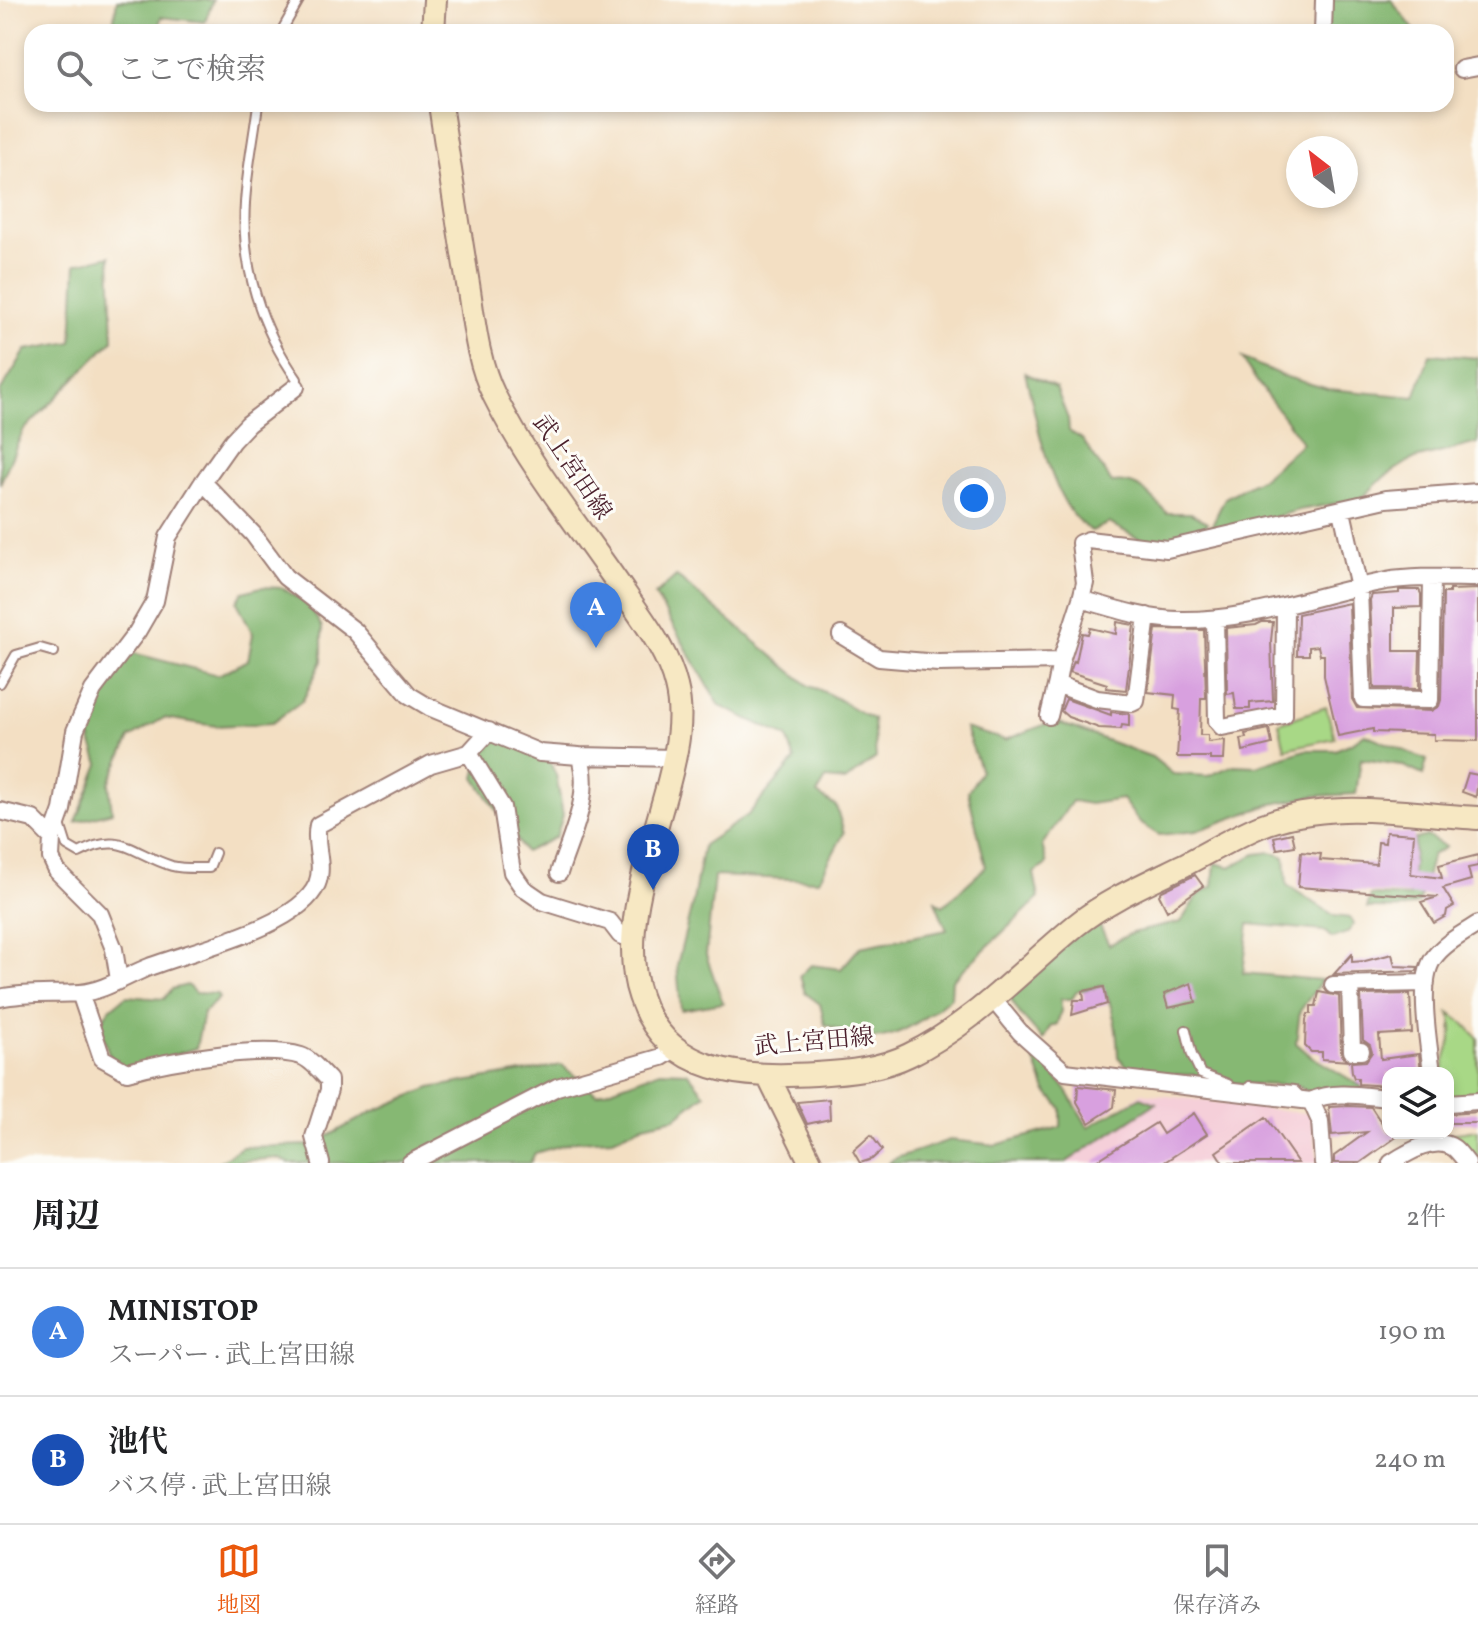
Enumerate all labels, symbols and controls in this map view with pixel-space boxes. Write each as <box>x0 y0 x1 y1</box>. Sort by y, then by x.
search box <box>24 24 1454 112</box>
icon: search <box>52 46 96 90</box>
text: ここで検索 <box>116 50 266 92</box>
north arrow <box>1286 136 1358 208</box>
street label: 武上宮田線 <box>523 409 619 527</box>
your location <box>954 478 994 518</box>
pin: A <box>570 582 622 648</box>
pin: B <box>627 824 679 890</box>
street label: 武上宮田線 <box>753 1021 875 1065</box>
map controls <box>1382 1067 1454 1139</box>
button: layers <box>1382 1067 1454 1139</box>
text: 周辺 <box>32 1195 100 1242</box>
text: 2件 <box>1406 1200 1446 1236</box>
text: MINISTOP <box>108 1291 258 1333</box>
text: A <box>49 1314 67 1350</box>
text: 190 m <box>1378 1314 1446 1350</box>
text: スーパー · 武上宮田線 <box>108 1338 355 1374</box>
text: 池代 <box>108 1422 168 1464</box>
text: B <box>49 1442 67 1478</box>
text: 240 m <box>1374 1442 1446 1478</box>
text: バス停 · 武上宮田線 <box>108 1469 332 1505</box>
tab: 地図 <box>217 1539 261 1622</box>
tab: 経路 <box>695 1539 739 1622</box>
tab: 保存済み <box>1173 1539 1261 1622</box>

